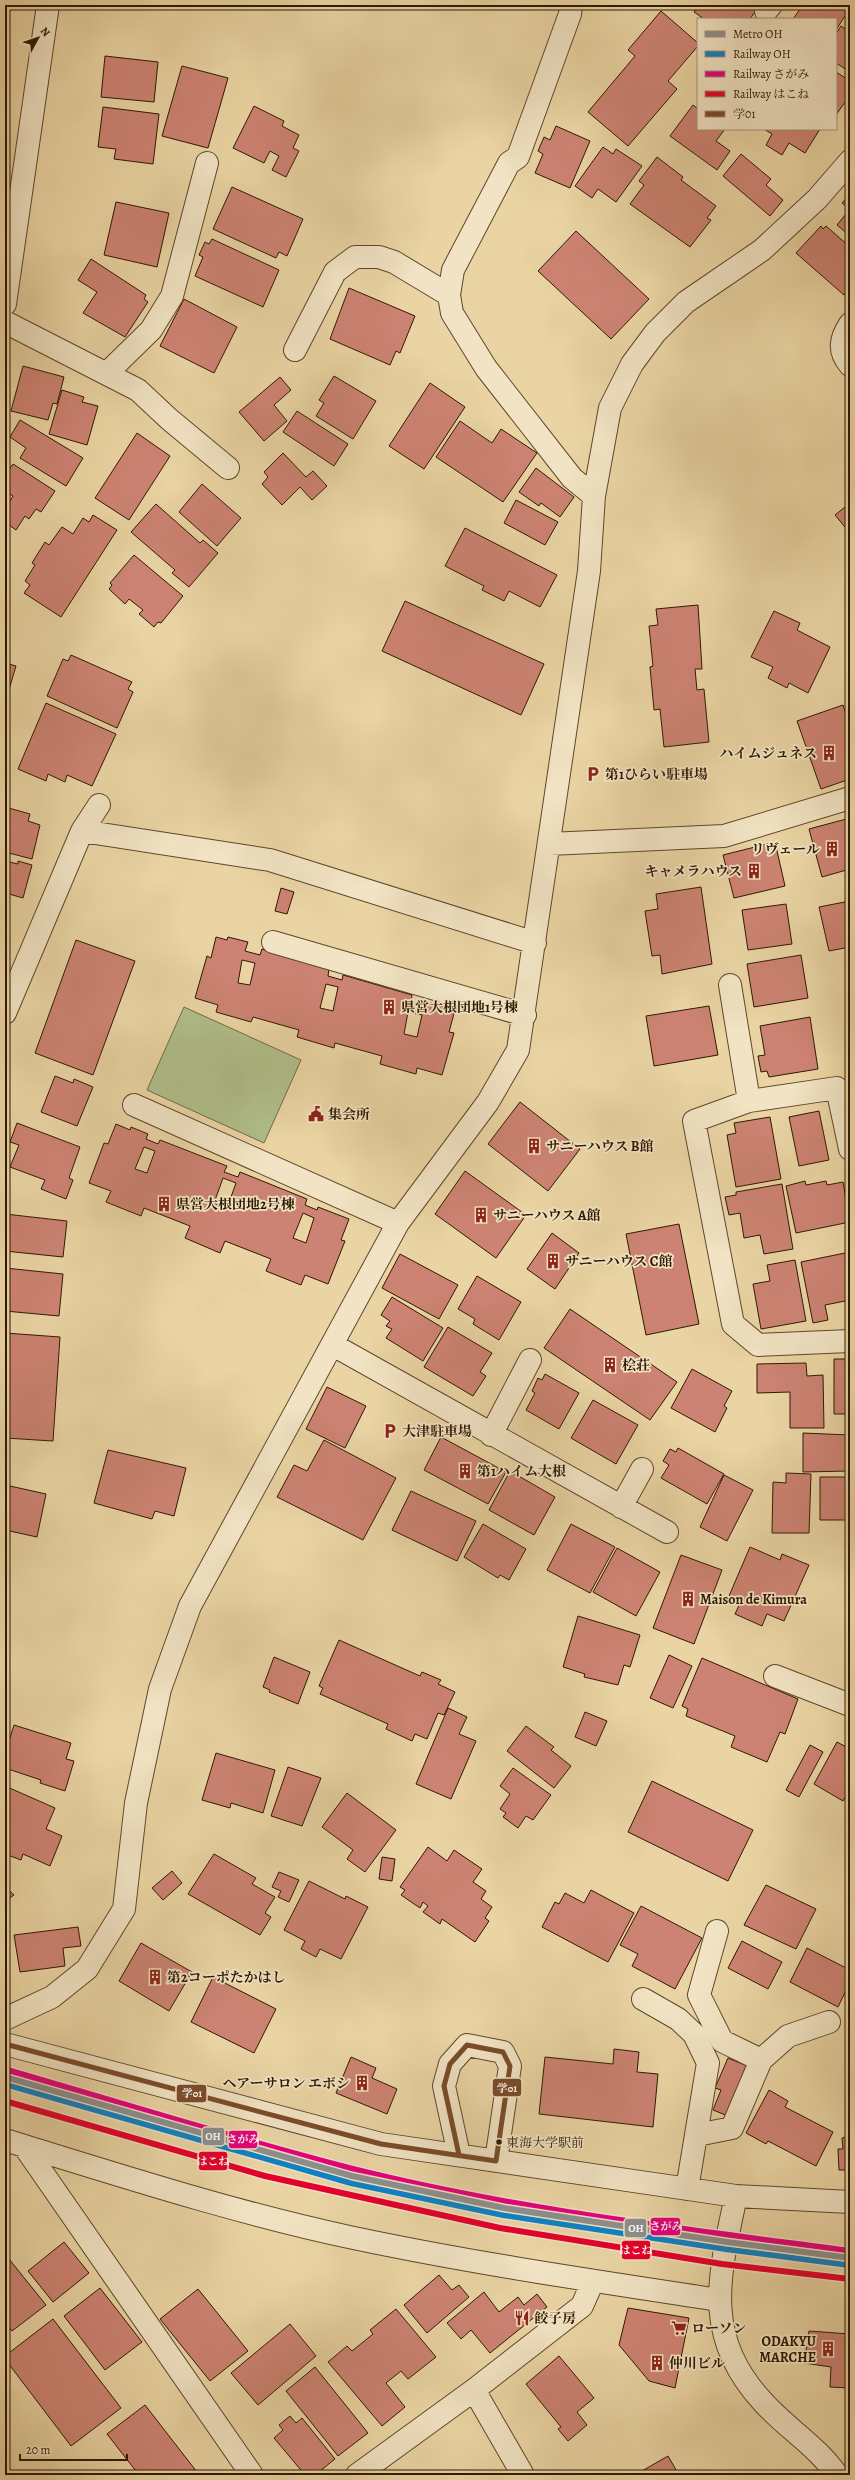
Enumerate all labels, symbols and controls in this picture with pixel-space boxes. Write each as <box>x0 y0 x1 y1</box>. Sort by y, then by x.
north arrow <box>18 18 58 58</box>
legend <box>697 18 837 130</box>
text: N <box>37 24 54 40</box>
text: Metro OH <box>733 26 782 42</box>
text: Railway OH <box>733 46 791 62</box>
text: Railway さがみ <box>733 66 809 82</box>
text: Railway はこね <box>733 86 809 102</box>
text: 学01 <box>733 106 756 122</box>
place label: ハイムジュネス <box>719 744 817 763</box>
building icon: ハイムジュネス <box>820 744 838 762</box>
parking icon: 第1ひらい駐車場 <box>584 765 602 783</box>
place label: 第1ひらい駐車場 <box>605 765 708 784</box>
place label: リヴェール <box>751 840 820 859</box>
building icon: リヴェール <box>823 840 841 858</box>
place label: キャメラハウス <box>644 862 742 881</box>
building icon: キャメラハウス <box>745 862 763 880</box>
building icon: 県営大根団地1号棟 <box>380 998 398 1016</box>
place label: 県営大根団地1号棟 <box>401 998 518 1017</box>
public building icon: 集会所 <box>307 1105 325 1123</box>
place label: 集会所 <box>328 1105 370 1124</box>
building icon: サニーハウス B館 <box>525 1137 543 1155</box>
place label: サニーハウス B館 <box>546 1137 654 1156</box>
building icon: 県営大根団地2号棟 <box>155 1195 173 1213</box>
place label: 県営大根団地2号棟 <box>176 1195 295 1214</box>
building icon: サニーハウス A館 <box>472 1206 490 1224</box>
place label: サニーハウス A館 <box>493 1206 601 1225</box>
building icon: サニーハウス C館 <box>544 1252 562 1270</box>
place label: サニーハウス C館 <box>565 1252 672 1271</box>
building icon: 桧荘 <box>601 1356 619 1374</box>
place label: 桧荘 <box>622 1356 650 1375</box>
parking icon: 大津駐車場 <box>381 1422 399 1440</box>
place label: 大津駐車場 <box>402 1422 472 1441</box>
building icon: 第1ハイム大根 <box>456 1462 474 1480</box>
place label: 第1ハイム大根 <box>477 1462 566 1481</box>
building icon: Maison de Kimura <box>679 1590 697 1608</box>
place label: Maison de Kimura <box>700 1590 807 1609</box>
building icon: 第2コーポたかはし <box>146 1968 164 1986</box>
place label: 第2コーポたかはし <box>167 1968 286 1987</box>
place label: ヘアーサロン エボシ <box>222 2074 350 2093</box>
building icon: ヘアーサロン エボシ <box>353 2074 371 2092</box>
line badge: 学01 <box>492 2078 522 2097</box>
text: 学01 <box>497 2081 517 2096</box>
line badge: 学01 <box>176 2084 207 2103</box>
text: 学01 <box>182 2086 202 2101</box>
line badge: OH <box>202 2127 225 2146</box>
text: OH <box>205 2129 221 2144</box>
line badge: さがみ <box>228 2130 258 2149</box>
text: さがみ <box>227 2132 260 2147</box>
place label: 東海大学駅前 <box>506 2134 584 2151</box>
marker: 東海大学駅前 <box>494 2137 504 2147</box>
line badge: はこね <box>198 2151 228 2171</box>
text: はこね <box>197 2154 230 2169</box>
line badge: さがみ <box>650 2217 681 2236</box>
line badge: OH <box>624 2218 647 2238</box>
text: さがみ <box>650 2219 683 2234</box>
text: OH <box>628 2221 644 2236</box>
line badge: はこね <box>621 2240 651 2260</box>
text: はこね <box>620 2243 653 2258</box>
restaurant icon: 餃子房 <box>513 2309 531 2327</box>
place label: 餃子房 <box>534 2309 576 2328</box>
supermarket icon: ローソン <box>670 2319 688 2337</box>
place label: ローソン <box>691 2319 746 2338</box>
place label: ODAKYU MARCHE <box>759 2332 816 2367</box>
building icon: ODAKYU MARCHE <box>819 2340 837 2358</box>
building icon: 仲川ビル <box>648 2354 666 2372</box>
place label: 仲川ビル <box>669 2354 725 2373</box>
scale bar <box>20 2436 127 2462</box>
text: 20 m <box>26 2442 50 2458</box>

